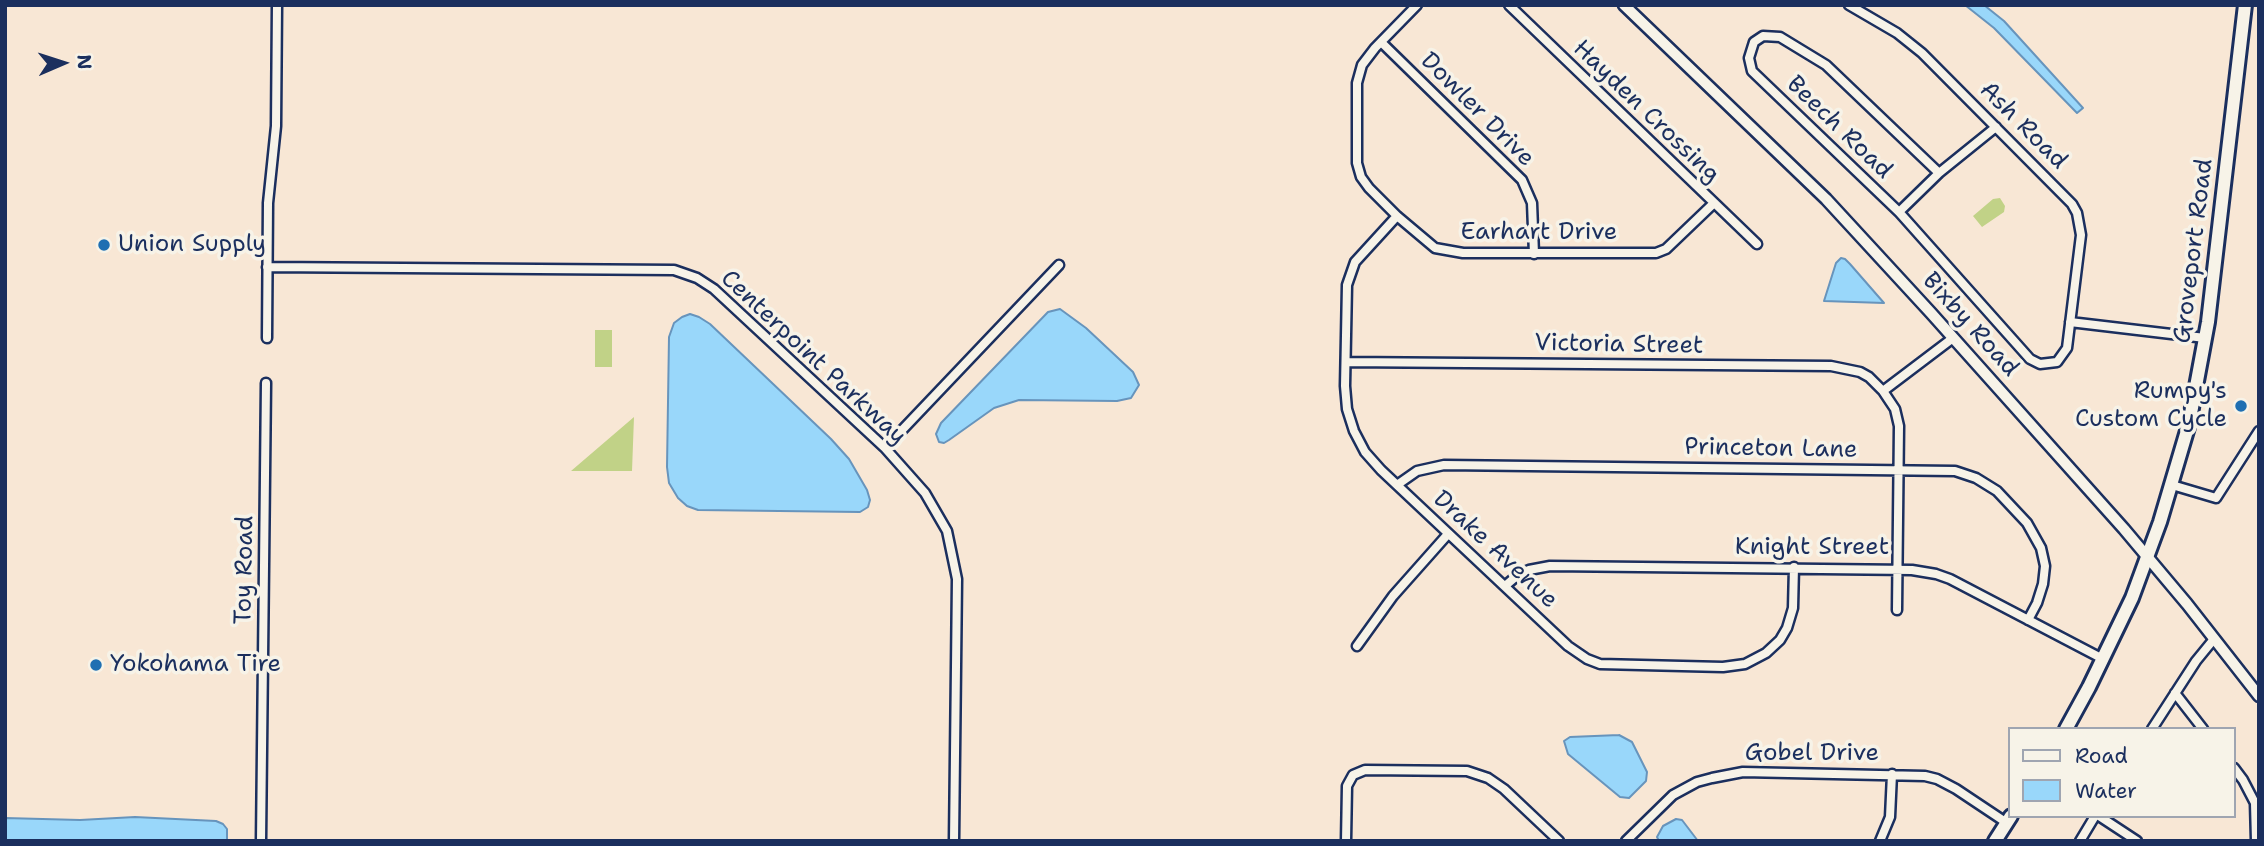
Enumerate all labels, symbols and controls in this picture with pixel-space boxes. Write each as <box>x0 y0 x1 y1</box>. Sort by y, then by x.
north arrow <box>28 28 98 98</box>
street label: Hayden Crossing <box>1566 35 1726 189</box>
street label: Dowler Drive <box>1414 47 1540 173</box>
text: N <box>72 54 97 70</box>
street label: Beech Road <box>1780 70 1898 186</box>
street label: Ash Road <box>1973 76 2073 176</box>
street label: Groveport Road <box>2168 157 2220 345</box>
street label: Earhart Drive <box>1461 219 1617 247</box>
place label: Union Supply <box>118 231 266 259</box>
marker: Union Supply <box>96 237 112 253</box>
street label: Centerpoint Parkway <box>714 265 912 451</box>
street label: Bixby Road <box>1916 267 2024 383</box>
street label: Victoria Street <box>1534 329 1704 361</box>
place label: Rumpy's Custom Cycle <box>2075 378 2227 434</box>
marker: Rumpy's Custom Cycle <box>2233 398 2249 414</box>
street label: Princeton Lane <box>1684 433 1858 465</box>
street label: Drake Avenue <box>1427 485 1563 615</box>
street label: Toy Road <box>230 515 260 625</box>
street label: Knight Street <box>1735 534 1889 562</box>
place label: Yokohama Tire <box>110 651 281 679</box>
marker: Yokohama Tire <box>88 657 104 673</box>
legend <box>2008 727 2236 818</box>
street label: Gobel Drive <box>1745 740 1879 768</box>
text: Road <box>2075 742 2128 770</box>
text: Water <box>2075 777 2137 805</box>

